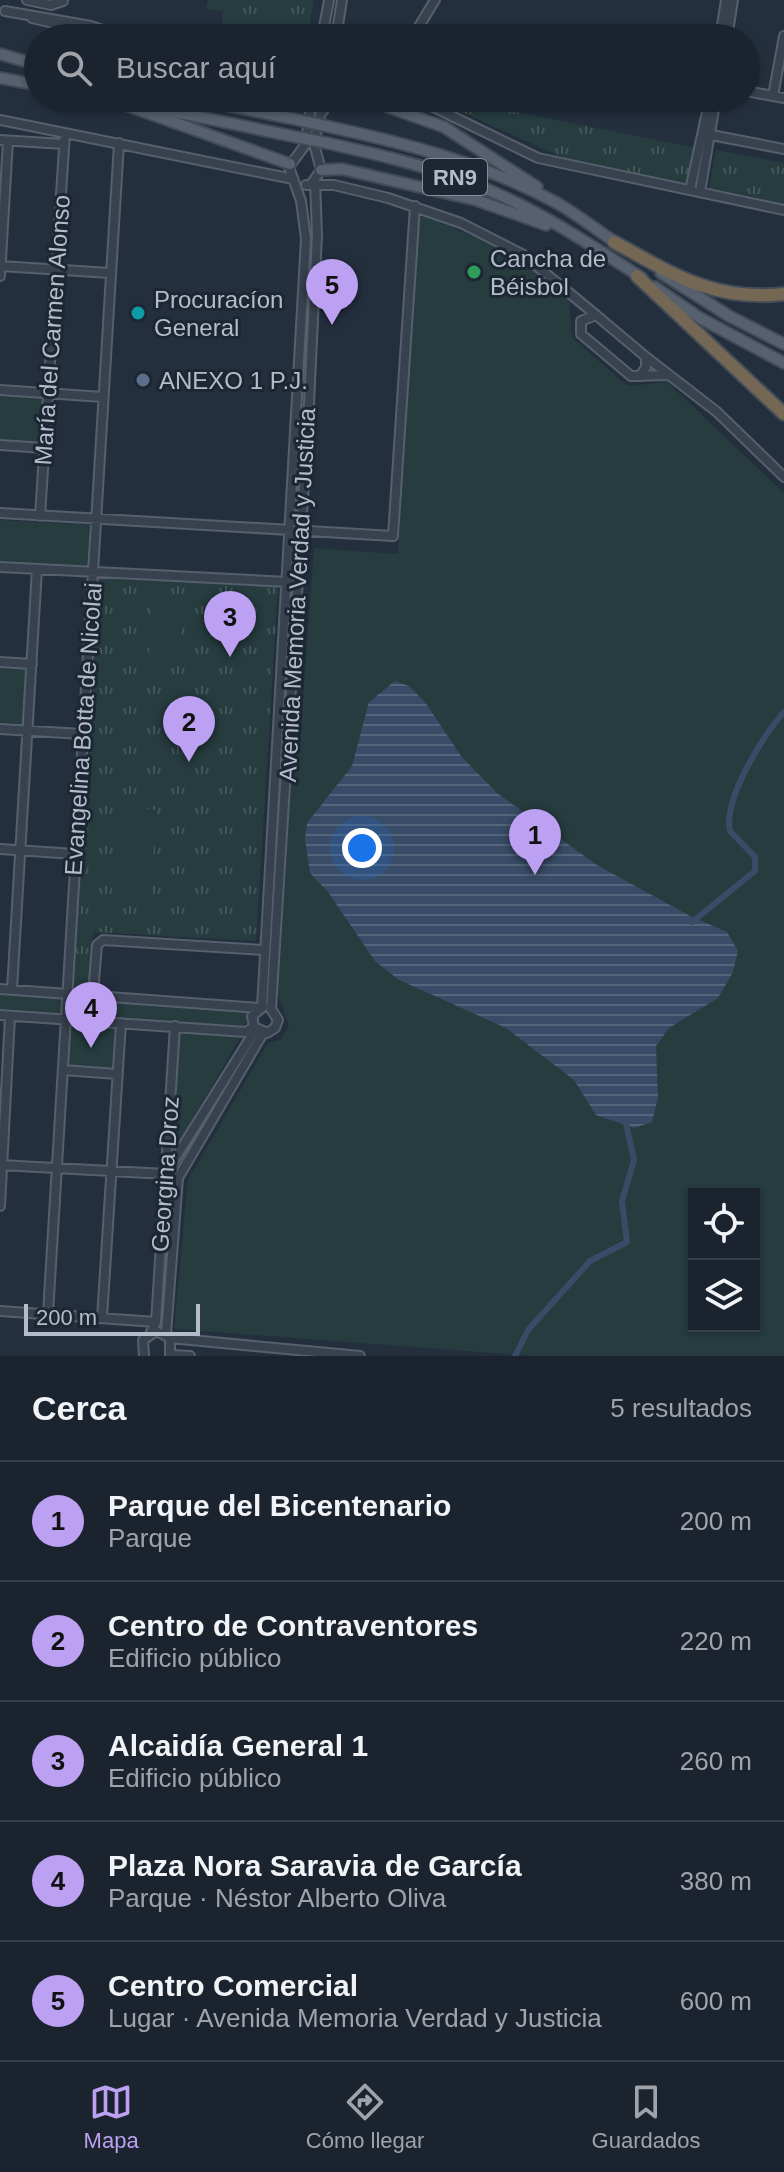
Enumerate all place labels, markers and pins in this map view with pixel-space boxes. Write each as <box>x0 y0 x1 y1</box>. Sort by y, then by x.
place label: Cancha de Béisbol <box>490 245 606 300</box>
pin: 5 <box>306 259 358 325</box>
marker: Cancha de Béisbol <box>465 263 483 281</box>
place label: Procuracíon General <box>154 286 283 341</box>
marker: Procuracíon General <box>129 304 147 322</box>
place label: ANEXO 1 P.J. <box>159 367 308 394</box>
marker: ANEXO 1 P.J. <box>134 371 152 389</box>
pin: 3 <box>204 591 256 657</box>
pin: 2 <box>163 696 215 762</box>
pin: 1 <box>509 809 561 875</box>
pin: 4 <box>65 982 117 1048</box>

